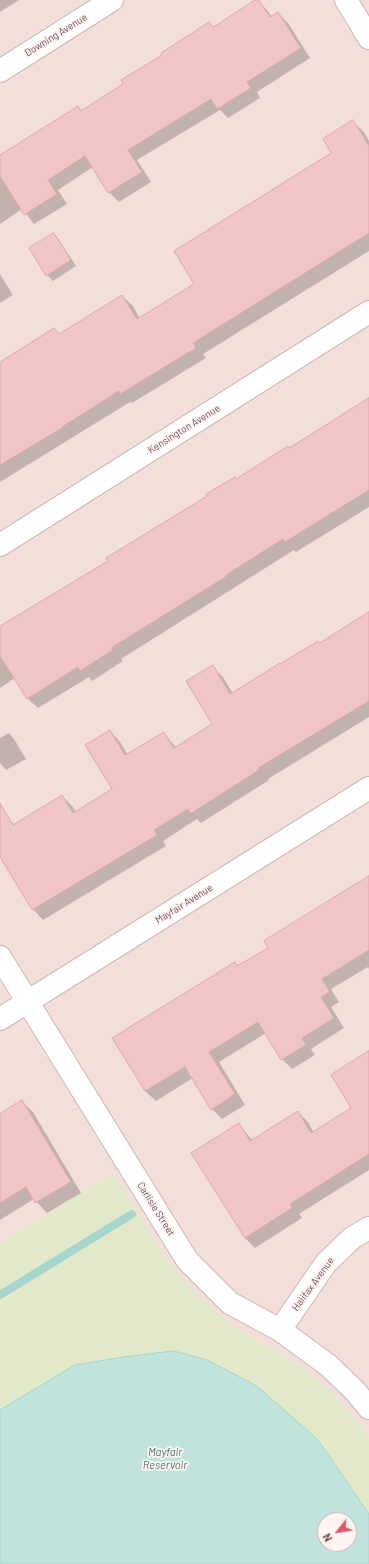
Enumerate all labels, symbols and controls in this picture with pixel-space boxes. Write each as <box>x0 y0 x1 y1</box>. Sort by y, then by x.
street label: Downing Avenue <box>23 11 89 59</box>
street label: Kensington Avenue <box>146 402 222 456</box>
street label: Mayfair Avenue <box>153 882 215 926</box>
street label: Carlisle Street <box>135 1180 177 1238</box>
street label: Halifax Avenue <box>289 1255 337 1313</box>
water label: Mayfair Reservoir <box>143 1445 187 1471</box>
north arrow <box>317 1512 357 1552</box>
text: N <box>320 1531 335 1544</box>

